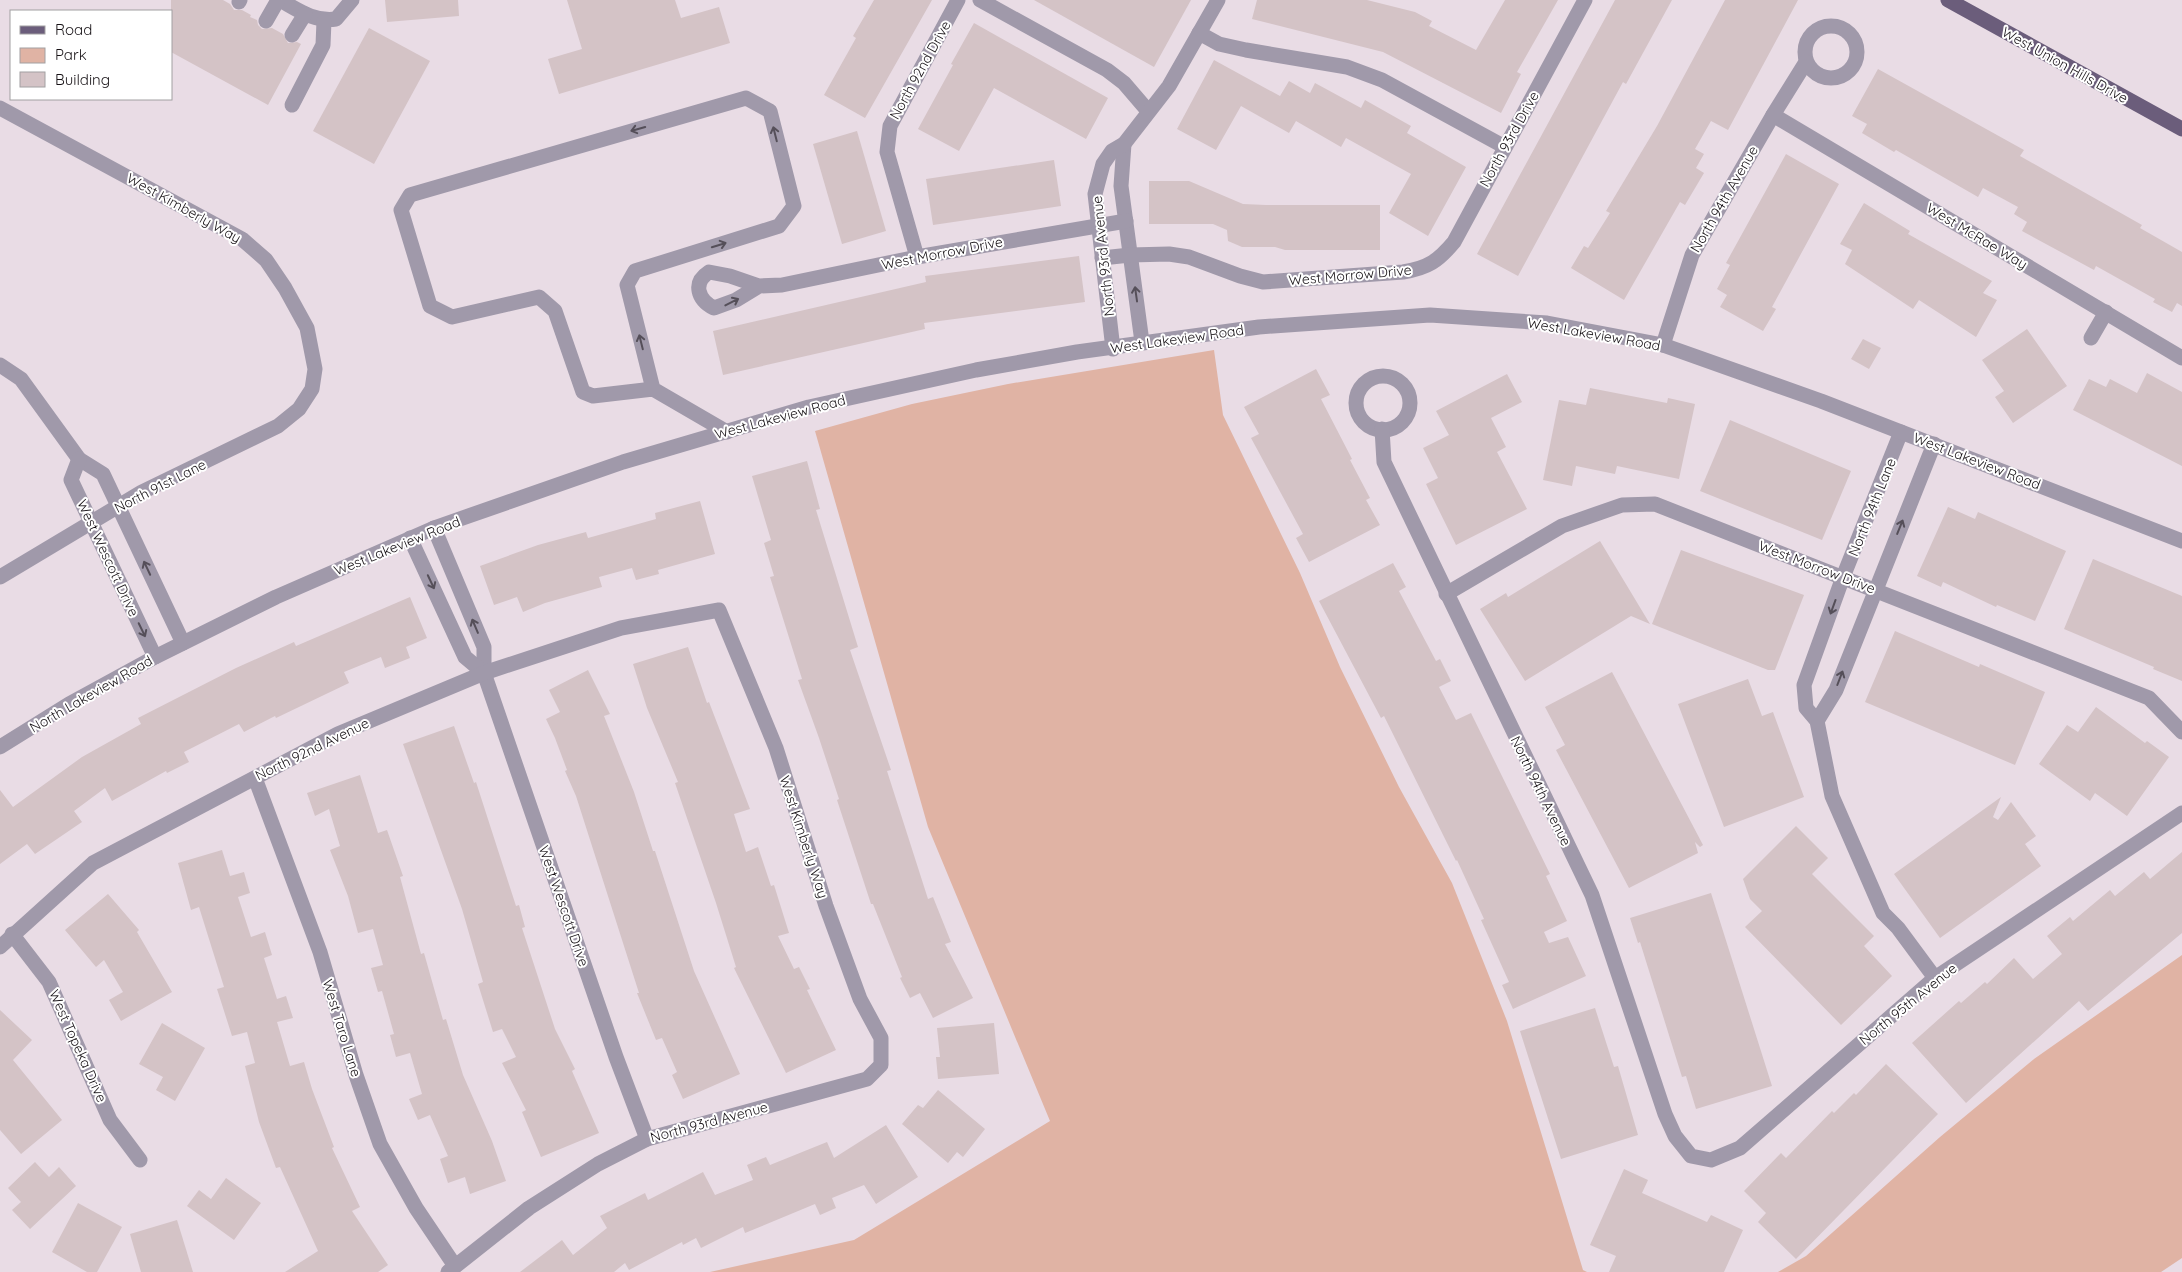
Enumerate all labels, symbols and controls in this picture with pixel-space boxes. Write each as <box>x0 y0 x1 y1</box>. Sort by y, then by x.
legend <box>10 10 172 100</box>
street label: North 92nd Drive <box>885 17 955 123</box>
text: Road <box>55 20 92 39</box>
street label: West Union Hills Drive <box>1999 23 2131 107</box>
text: Park <box>55 45 87 64</box>
text: Building <box>55 70 110 89</box>
street label: North 93rd Drive <box>1475 88 1543 190</box>
one-way arrow <box>630 125 646 135</box>
one-way arrow <box>770 126 779 142</box>
street label: North 94th Avenue <box>1686 142 1762 256</box>
street label: West Kimberly Way <box>124 169 244 247</box>
street label: North 93rd Avenue <box>1088 195 1118 317</box>
street label: West McRae Way <box>1923 199 2031 273</box>
street label: West Morrow Drive <box>880 232 1004 274</box>
one-way arrow <box>711 239 727 249</box>
street label: West Morrow Drive <box>1288 261 1412 289</box>
one-way arrow <box>1131 287 1141 303</box>
one-way arrow <box>724 297 739 307</box>
street label: West Lakeview Road <box>1526 313 1662 355</box>
street label: West Lakeview Road <box>1109 321 1245 357</box>
one-way arrow <box>636 334 645 350</box>
street label: West Lakeview Road <box>713 391 847 443</box>
street label: West Lakeview Road <box>1911 428 2043 494</box>
street label: North 91st Lane <box>111 455 209 517</box>
street label: North 94th Lane <box>1844 455 1900 559</box>
street label: West Wescott Drive <box>73 497 143 619</box>
street label: West Lakeview Road <box>331 512 463 580</box>
one-way arrow <box>1896 520 1905 535</box>
street label: West Morrow Drive <box>1756 536 1878 598</box>
one-way arrow <box>142 560 152 575</box>
one-way arrow <box>426 574 436 589</box>
one-way arrow <box>1828 599 1837 615</box>
one-way arrow <box>470 619 480 634</box>
one-way arrow <box>138 622 147 637</box>
street label: North Lakeview Road <box>26 651 156 737</box>
one-way arrow <box>1837 671 1846 686</box>
street label: North 92nd Avenue <box>252 714 372 784</box>
street label: North 94th Avenue <box>1507 733 1575 849</box>
street label: West Kimberly Way <box>776 773 832 901</box>
street label: West Wescott Drive <box>535 843 593 969</box>
street label: North 95th Avenue <box>1856 959 1961 1049</box>
street label: West Taro Lane <box>319 977 365 1079</box>
street label: West Topeka Drive <box>45 987 111 1105</box>
street label: North 93rd Avenue <box>648 1098 770 1146</box>

